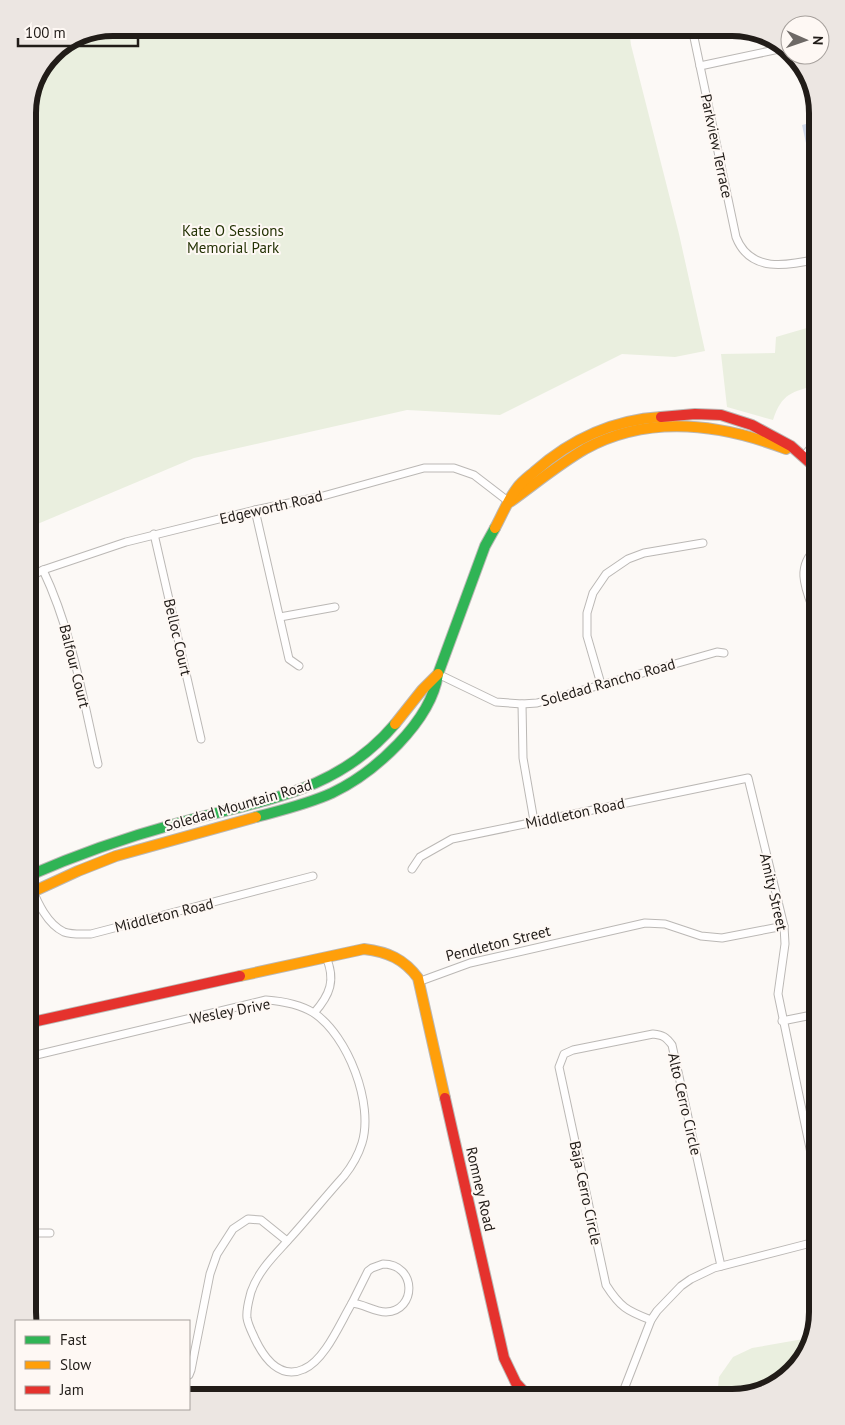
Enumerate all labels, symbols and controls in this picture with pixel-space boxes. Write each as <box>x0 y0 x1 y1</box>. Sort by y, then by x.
scale bar <box>18 15 138 47</box>
north arrow <box>780 15 830 65</box>
text: 100 m <box>25 23 66 42</box>
text: N <box>809 36 827 45</box>
street label: Parkview Terrace <box>697 92 737 200</box>
park label: Kate O Sessions Memorial Park <box>182 221 284 257</box>
street label: Edgeworth Road <box>218 486 324 528</box>
street label: Belloc Court <box>160 597 196 677</box>
street label: Balfour Court <box>55 622 95 710</box>
street label: Soledad Rancho Road <box>539 654 677 710</box>
street label: Soledad Mountain Road <box>162 775 314 835</box>
street label: Middleton Road <box>524 793 626 833</box>
street label: Amity Street <box>756 851 792 933</box>
street label: Middleton Road <box>113 894 215 936</box>
street label: Pendleton Street <box>444 921 552 965</box>
street label: Wesley Drive <box>188 994 272 1028</box>
street label: Alto Cerro Circle <box>664 1051 706 1157</box>
street label: Baja Cerro Circle <box>566 1139 606 1247</box>
street label: Romney Road <box>462 1145 500 1233</box>
legend <box>15 1320 190 1410</box>
text: Fast <box>60 1330 87 1349</box>
text: Slow <box>60 1355 91 1374</box>
text: Jam <box>59 1380 84 1399</box>

